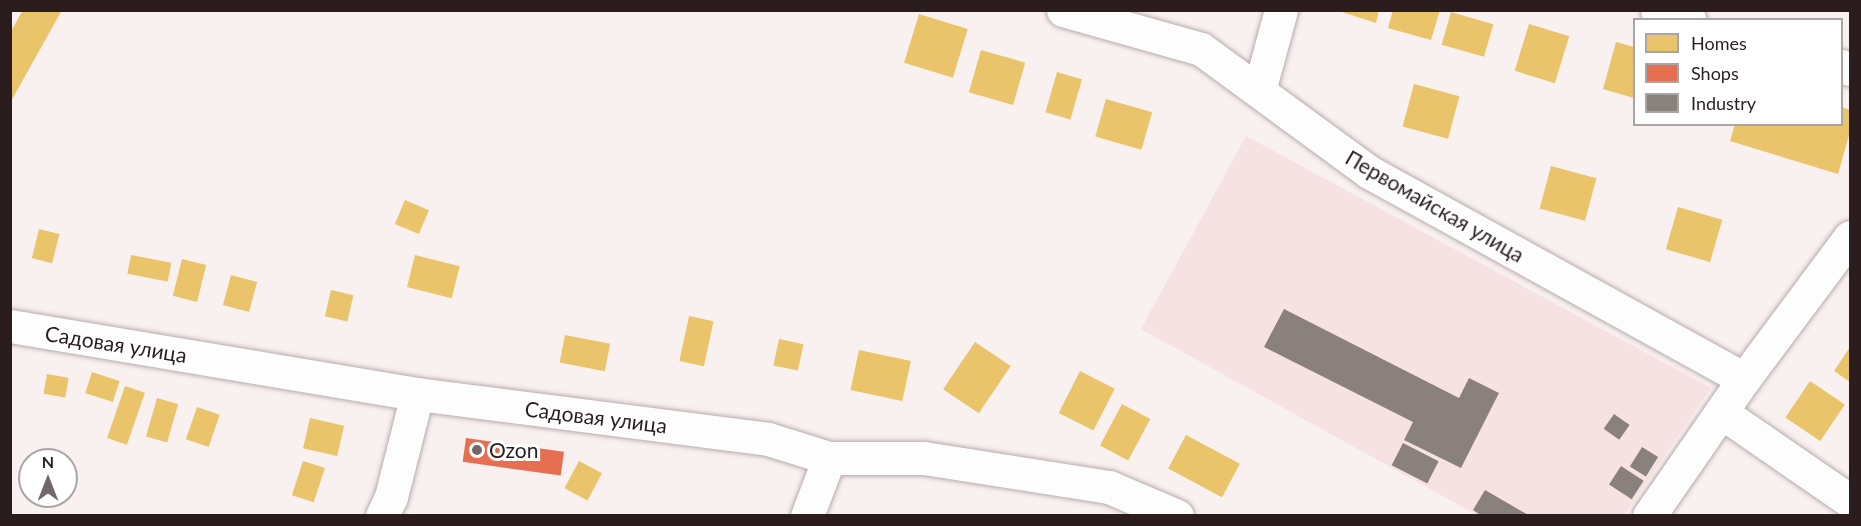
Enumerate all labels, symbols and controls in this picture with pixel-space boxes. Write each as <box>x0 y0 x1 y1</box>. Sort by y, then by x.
legend <box>1633 18 1843 126</box>
text: Homes <box>1691 32 1747 54</box>
text: Shops <box>1691 62 1739 84</box>
text: Industry <box>1691 92 1756 114</box>
street label: Первомайская улица <box>1341 145 1529 267</box>
street label: Садовая улица <box>43 320 189 368</box>
street label: Садовая улица <box>523 396 669 438</box>
place label: Ozon <box>489 437 538 463</box>
marker: Ozon <box>470 443 484 457</box>
north arrow <box>18 448 78 508</box>
text: N <box>42 452 54 471</box>

